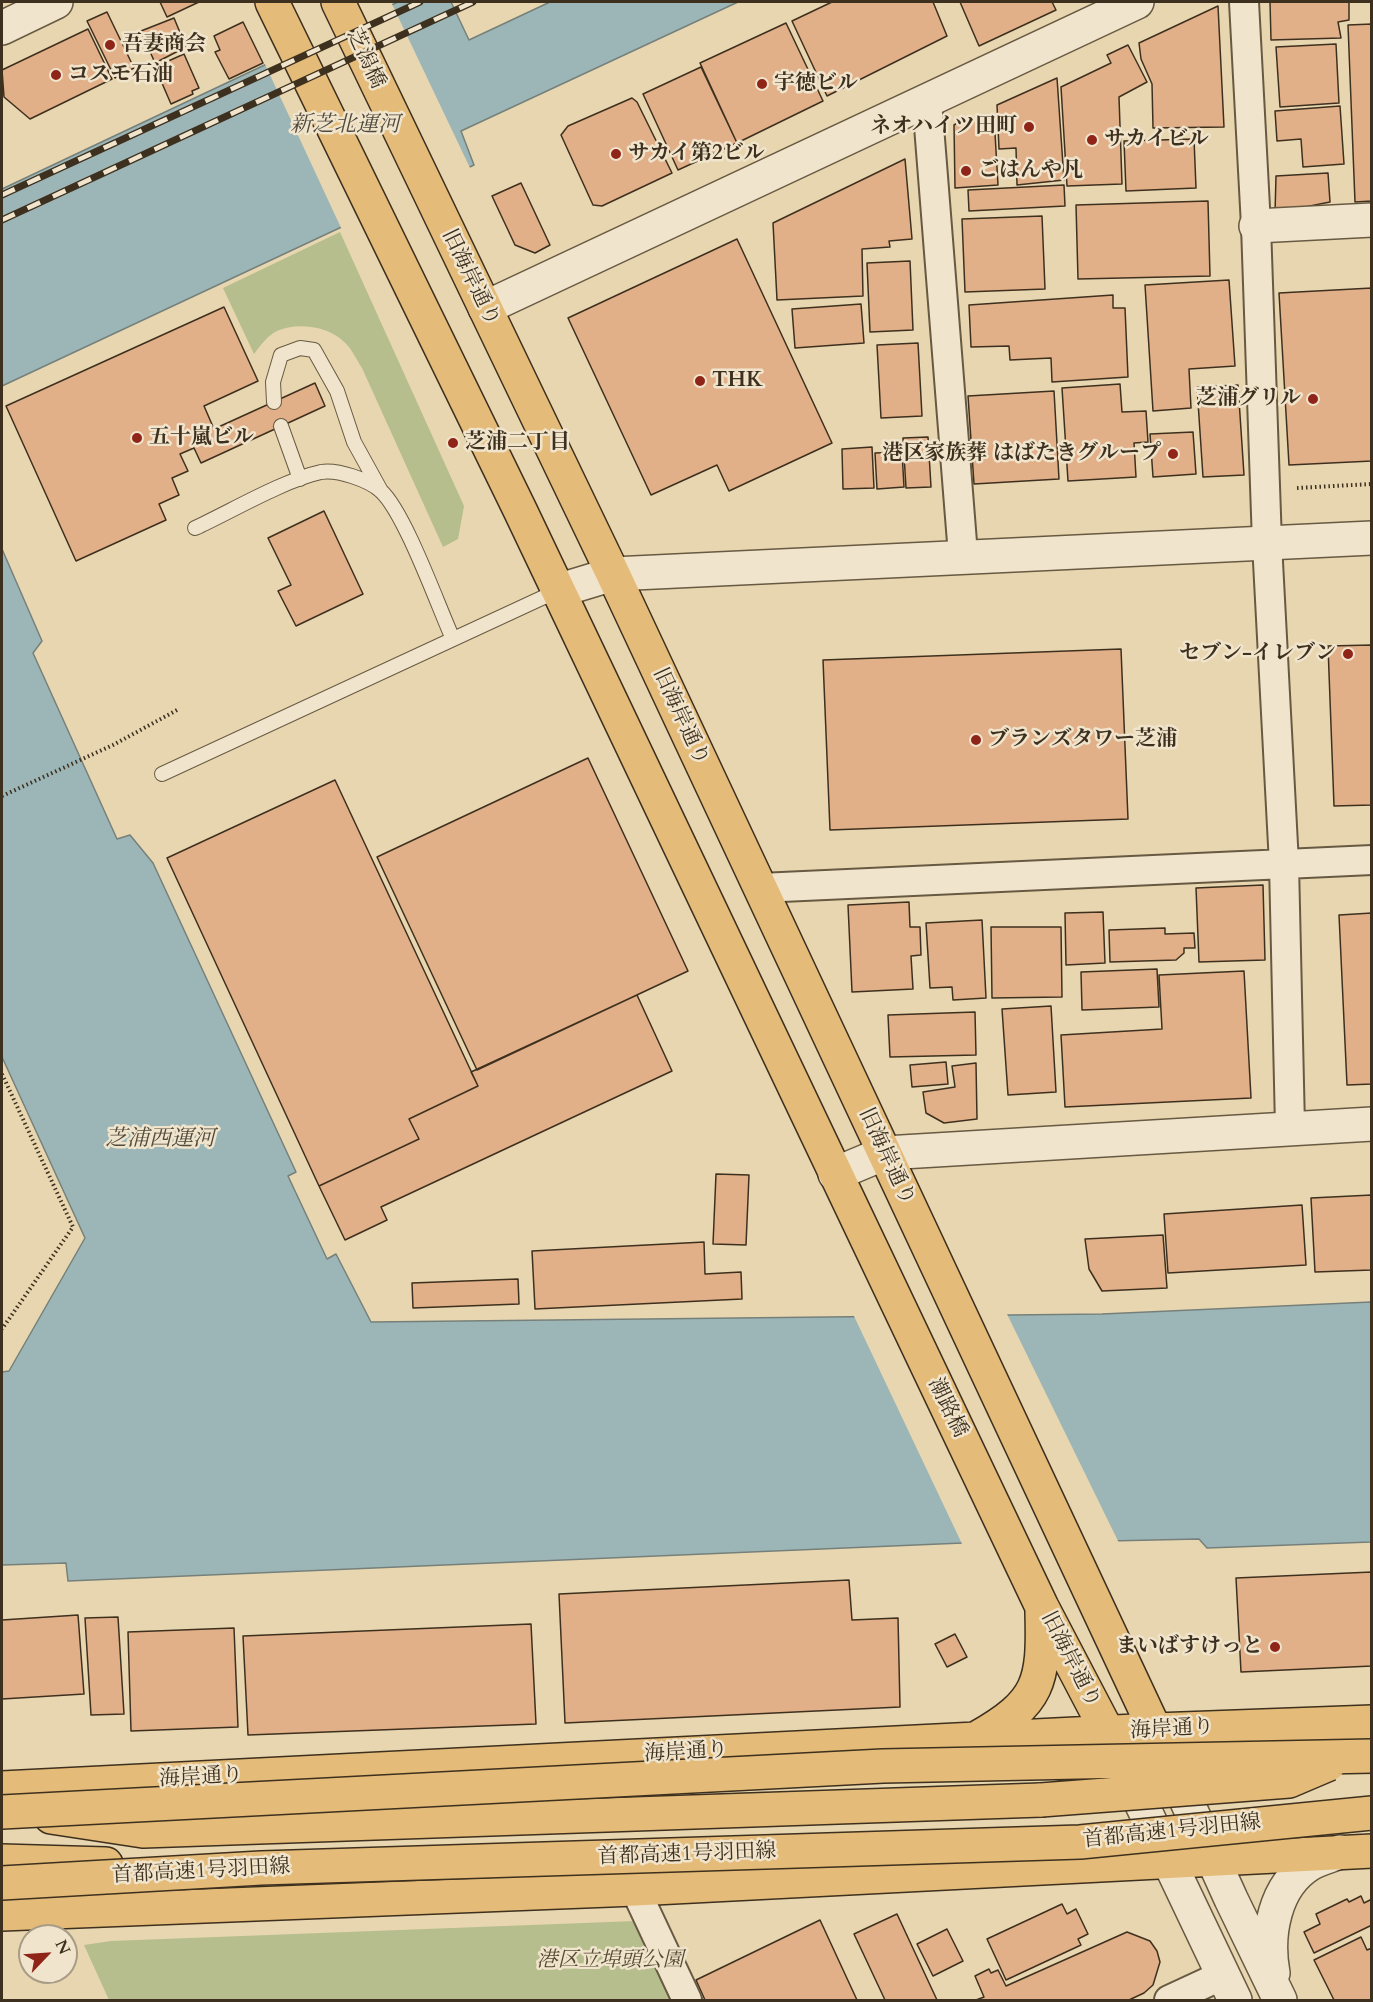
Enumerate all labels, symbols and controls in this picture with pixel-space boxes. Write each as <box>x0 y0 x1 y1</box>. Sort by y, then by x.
street label: 芝潟橋 <box>340 25 390 93</box>
place label: 吾妻商会 <box>122 32 206 58</box>
marker: 吾妻商会 <box>103 38 117 52</box>
place label: コスモ石油 <box>68 62 173 88</box>
marker: コスモ石油 <box>49 68 63 82</box>
place label: 宇徳ビル <box>774 71 858 97</box>
marker: 宇徳ビル <box>755 77 769 91</box>
water label: 新芝北運河 <box>290 113 400 139</box>
place label: ネオハイツ田町 <box>870 114 1017 140</box>
marker: ネオハイツ田町 <box>1022 120 1036 134</box>
place label: サカイビル <box>1104 127 1209 153</box>
marker: サカイビル <box>1085 133 1099 147</box>
place label: サカイ第2ビル <box>628 141 765 167</box>
marker: サカイ第2ビル <box>609 147 623 161</box>
place label: ごはんや凡 <box>978 158 1083 184</box>
marker: ごはんや凡 <box>959 164 973 178</box>
street label: 旧海岸通り <box>436 225 504 331</box>
place label: THK <box>712 368 763 394</box>
marker: THK <box>693 374 707 388</box>
place label: 芝浦グリル <box>1196 386 1301 412</box>
marker: 芝浦グリル <box>1306 392 1320 406</box>
place label: 五十嵐ビル <box>149 425 254 451</box>
place label: 芝浦二丁目 <box>465 430 570 456</box>
marker: 五十嵐ビル <box>130 431 144 445</box>
marker: 芝浦二丁目 <box>446 436 460 450</box>
place label: 港区家族葬 はばたきグループ <box>882 441 1161 467</box>
marker: 港区家族葬 はばたきグループ <box>1166 447 1180 461</box>
place label: セブン-イレブン <box>1179 641 1336 667</box>
marker: セブン-イレブン <box>1341 647 1355 661</box>
street label: 旧海岸通り <box>646 664 714 770</box>
place label: ブランズタワー芝浦 <box>988 727 1177 753</box>
marker: ブランズタワー芝浦 <box>969 733 983 747</box>
street label: 旧海岸通り <box>852 1104 920 1210</box>
water label: 芝浦西運河 <box>105 1127 215 1153</box>
street label: 潮路橋 <box>922 1374 972 1442</box>
street label: 旧海岸通り <box>1035 1608 1105 1712</box>
place label: まいばすけっと <box>1116 1634 1263 1660</box>
marker: まいばすけっと <box>1268 1640 1282 1654</box>
street label: 海岸通り <box>1129 1715 1215 1745</box>
street label: 海岸通り <box>643 1738 729 1768</box>
street label: 海岸通り <box>158 1763 244 1793</box>
street label: 首都高速1号羽田線 <box>1082 1810 1262 1854</box>
street label: 首都高速1号羽田線 <box>597 1839 777 1871</box>
street label: 首都高速1号羽田線 <box>111 1855 291 1889</box>
north arrow <box>18 1924 78 1984</box>
text: N <box>50 1936 75 1958</box>
park label: 港区立埠頭公園 <box>537 1948 683 1974</box>

